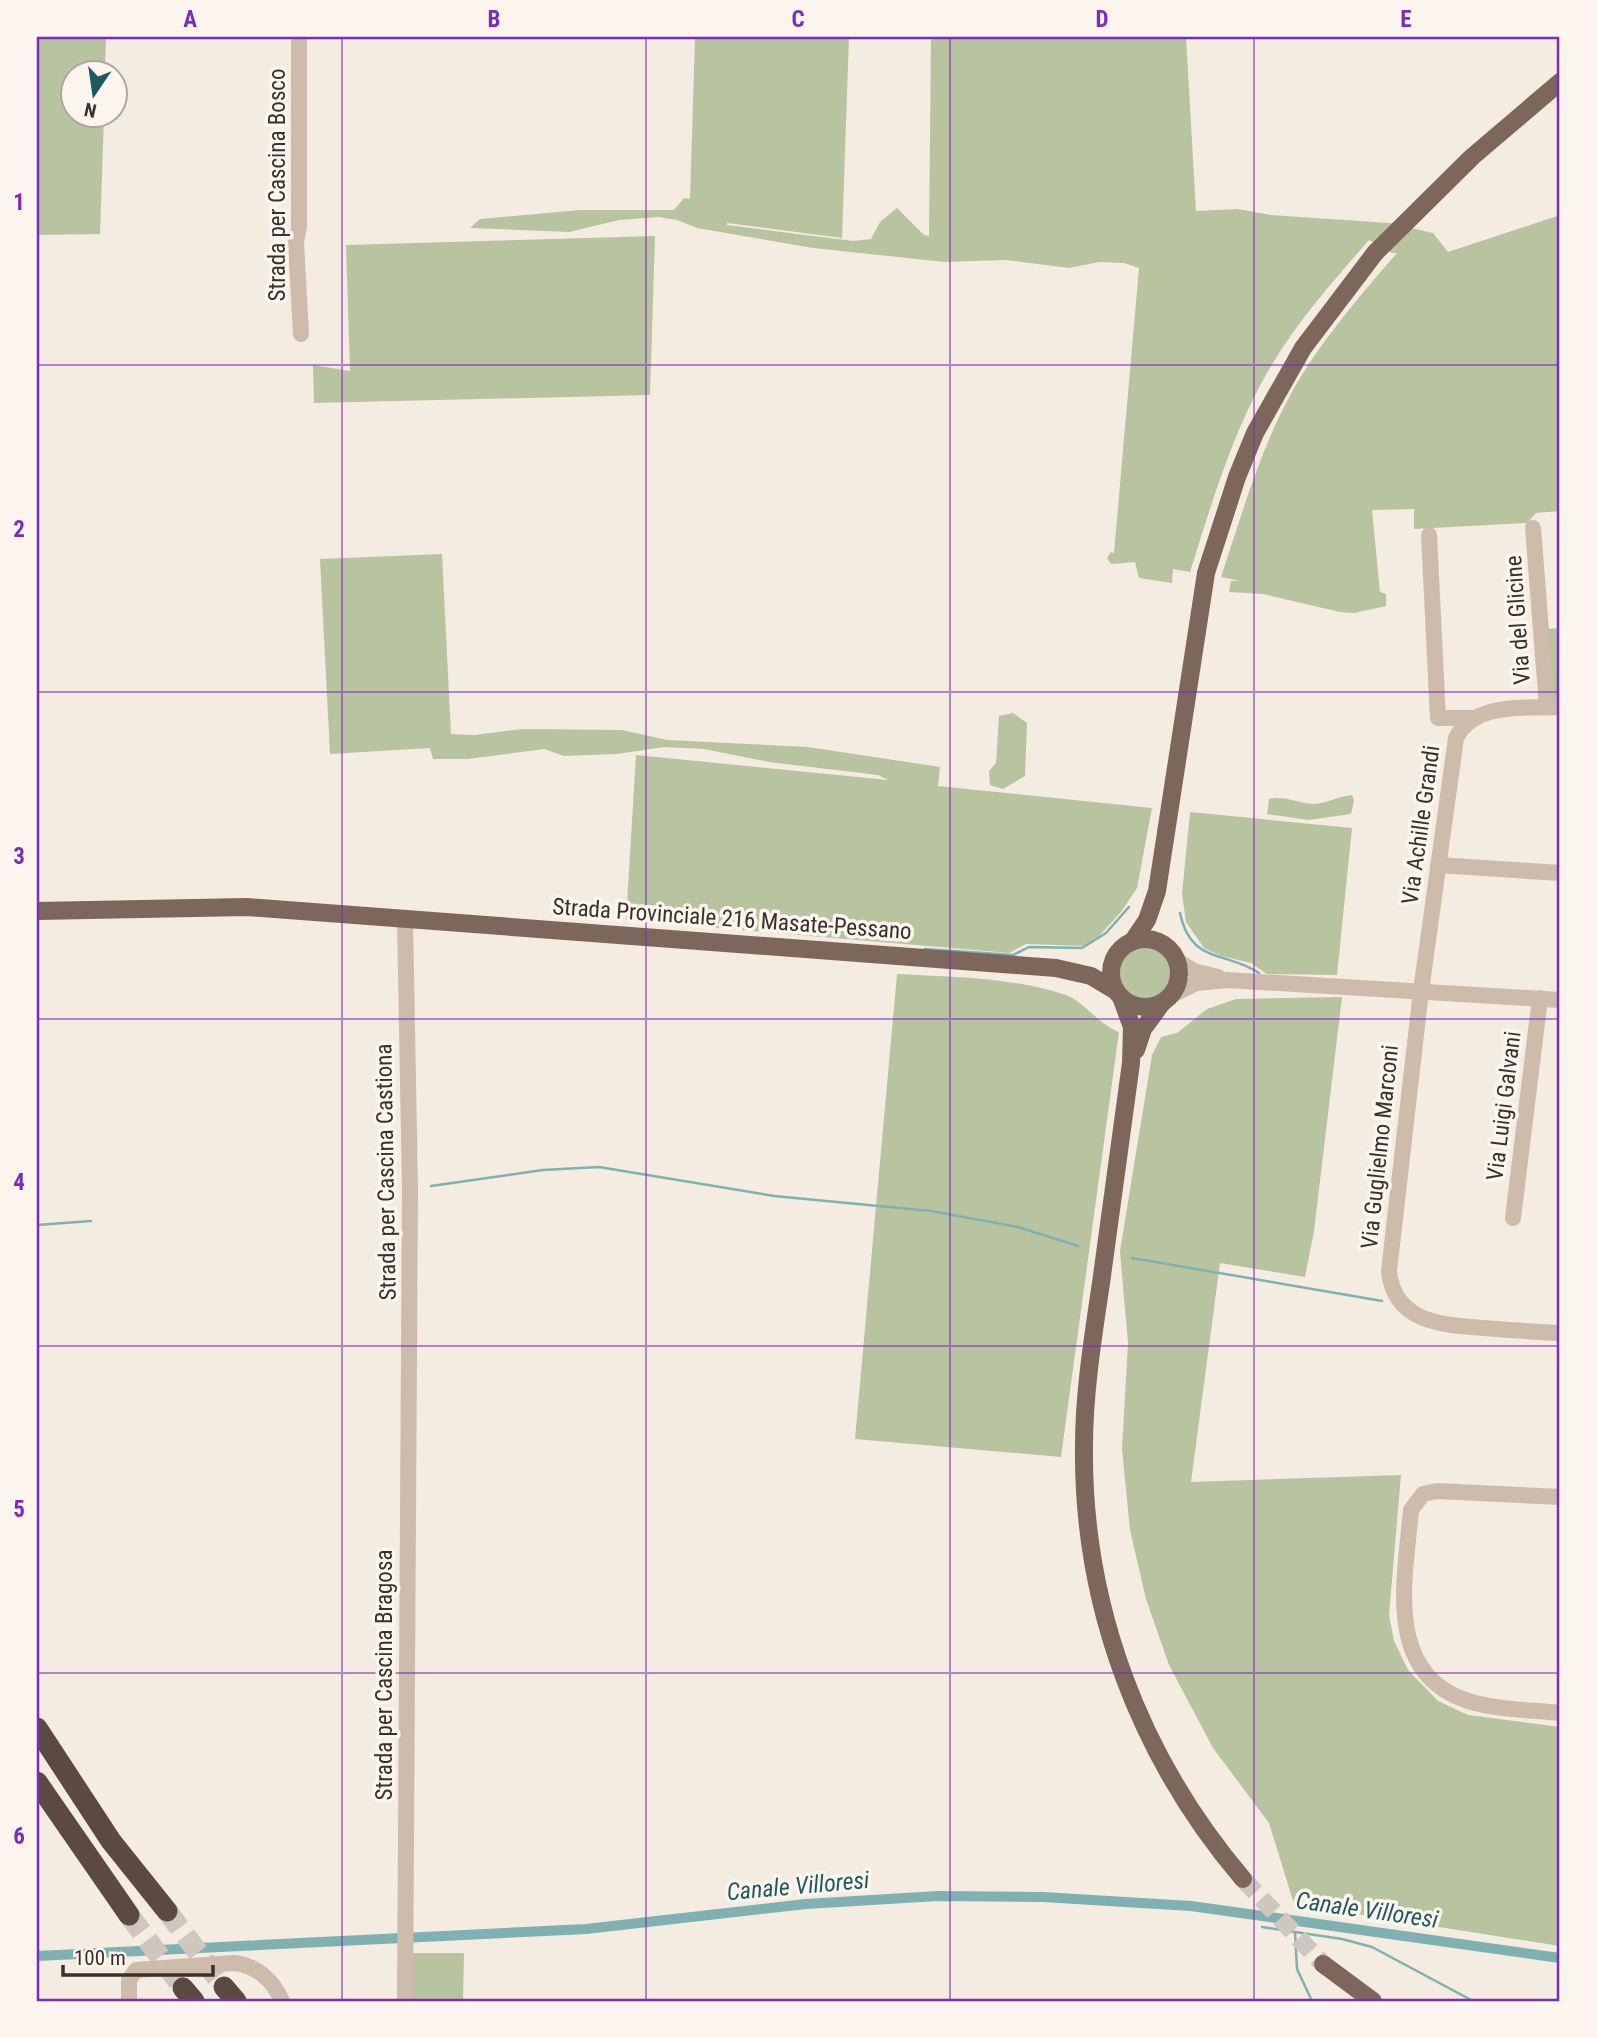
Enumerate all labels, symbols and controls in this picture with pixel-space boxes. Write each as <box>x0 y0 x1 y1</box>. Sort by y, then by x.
text: A <box>183 6 197 33</box>
text: B <box>488 6 500 33</box>
text: C <box>791 6 805 33</box>
text: D <box>1096 6 1109 33</box>
text: E <box>1400 6 1412 33</box>
north arrow <box>60 60 130 130</box>
street label: Strada per Cascina Bosco <box>264 68 291 302</box>
text: N <box>82 98 99 123</box>
text: 1 <box>13 189 25 216</box>
text: 2 <box>13 516 25 543</box>
street label: Via del Glicine <box>1500 555 1536 685</box>
street label: Via Achille Grandi <box>1396 744 1446 906</box>
text: 3 <box>13 843 25 870</box>
street label: Strada Provinciale 216 Masate-Pessano <box>551 893 913 945</box>
street label: Via Luigi Galvani <box>1481 1030 1527 1182</box>
street label: Strada per Cascina Castiona <box>370 1043 402 1301</box>
street label: Via Guglielmo Marconi <box>1356 1044 1404 1250</box>
text: 4 <box>13 1169 25 1196</box>
text: 5 <box>13 1496 25 1523</box>
street label: Strada per Cascina Bragosa <box>371 1550 398 1800</box>
text: 6 <box>13 1823 25 1850</box>
water label: Canale Villoresi <box>726 1866 871 1906</box>
water label: Canale Villoresi <box>1294 1886 1440 1934</box>
scale bar <box>63 1933 214 1977</box>
text: 100 m <box>74 1946 126 1970</box>

